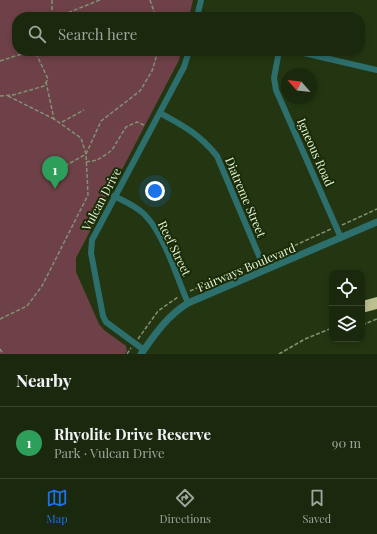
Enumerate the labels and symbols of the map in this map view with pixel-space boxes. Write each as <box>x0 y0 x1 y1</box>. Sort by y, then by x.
north arrow <box>281 68 317 104</box>
street label: Igneous Road <box>294 116 338 189</box>
street label: Diatreme Street <box>222 155 270 240</box>
pin: 1 <box>42 156 68 189</box>
street label: Vulcan Drive <box>77 165 124 234</box>
your location <box>145 181 165 201</box>
street label: Reef Street <box>155 218 195 279</box>
street label: Fairways Boulevard <box>195 239 298 295</box>

